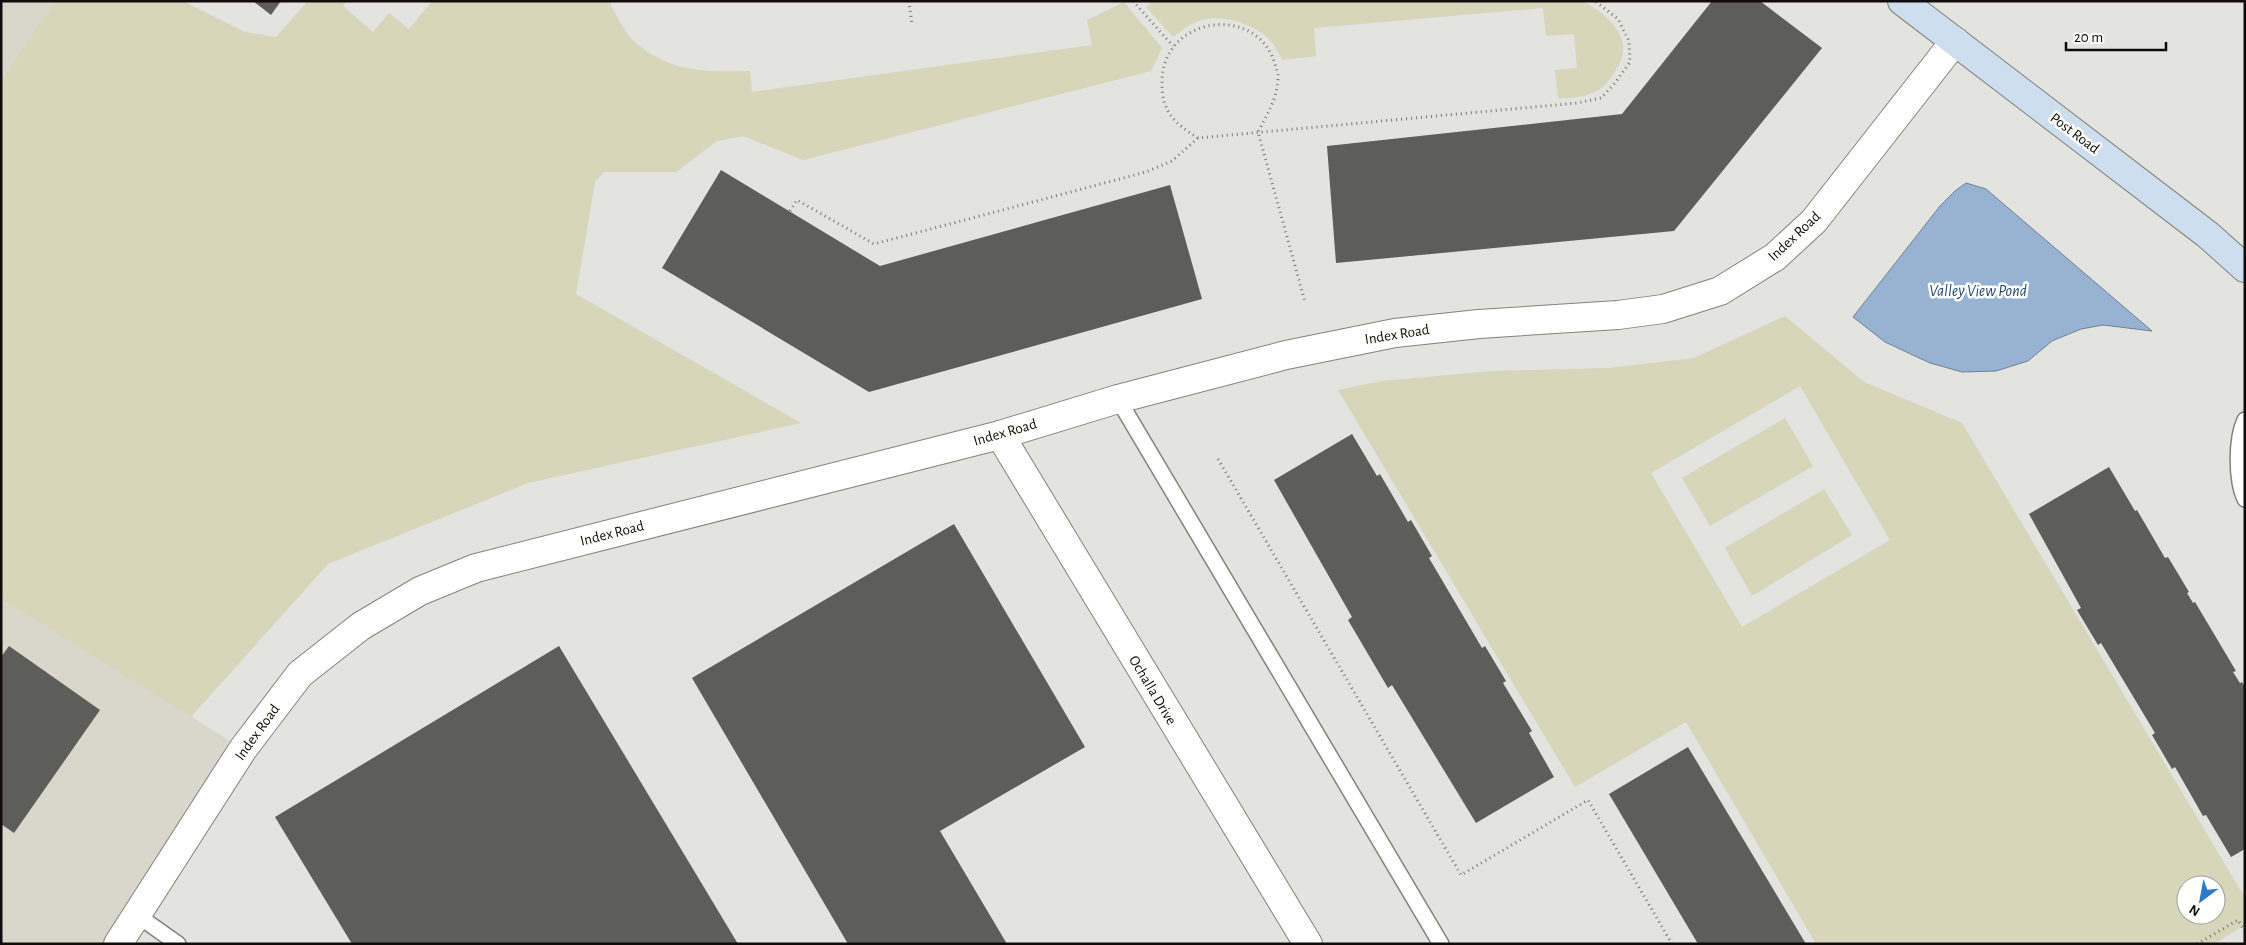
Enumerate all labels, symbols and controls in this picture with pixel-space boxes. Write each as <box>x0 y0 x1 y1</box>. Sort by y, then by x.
scale bar <box>2066 20 2166 52</box>
text: 20 m <box>2074 30 2103 45</box>
street label: Post Road <box>2047 110 2102 157</box>
street label: Index Road <box>1765 209 1823 264</box>
water label: Valley View Pond <box>1929 283 2027 299</box>
street label: Index Road <box>1364 322 1431 347</box>
street label: Index Road <box>972 416 1039 449</box>
street label: Index Road <box>579 518 646 549</box>
street label: Ochalla Drive <box>1126 653 1179 728</box>
street label: Index Road <box>232 701 283 763</box>
north arrow <box>2176 875 2226 925</box>
text: N <box>2187 902 2202 919</box>

